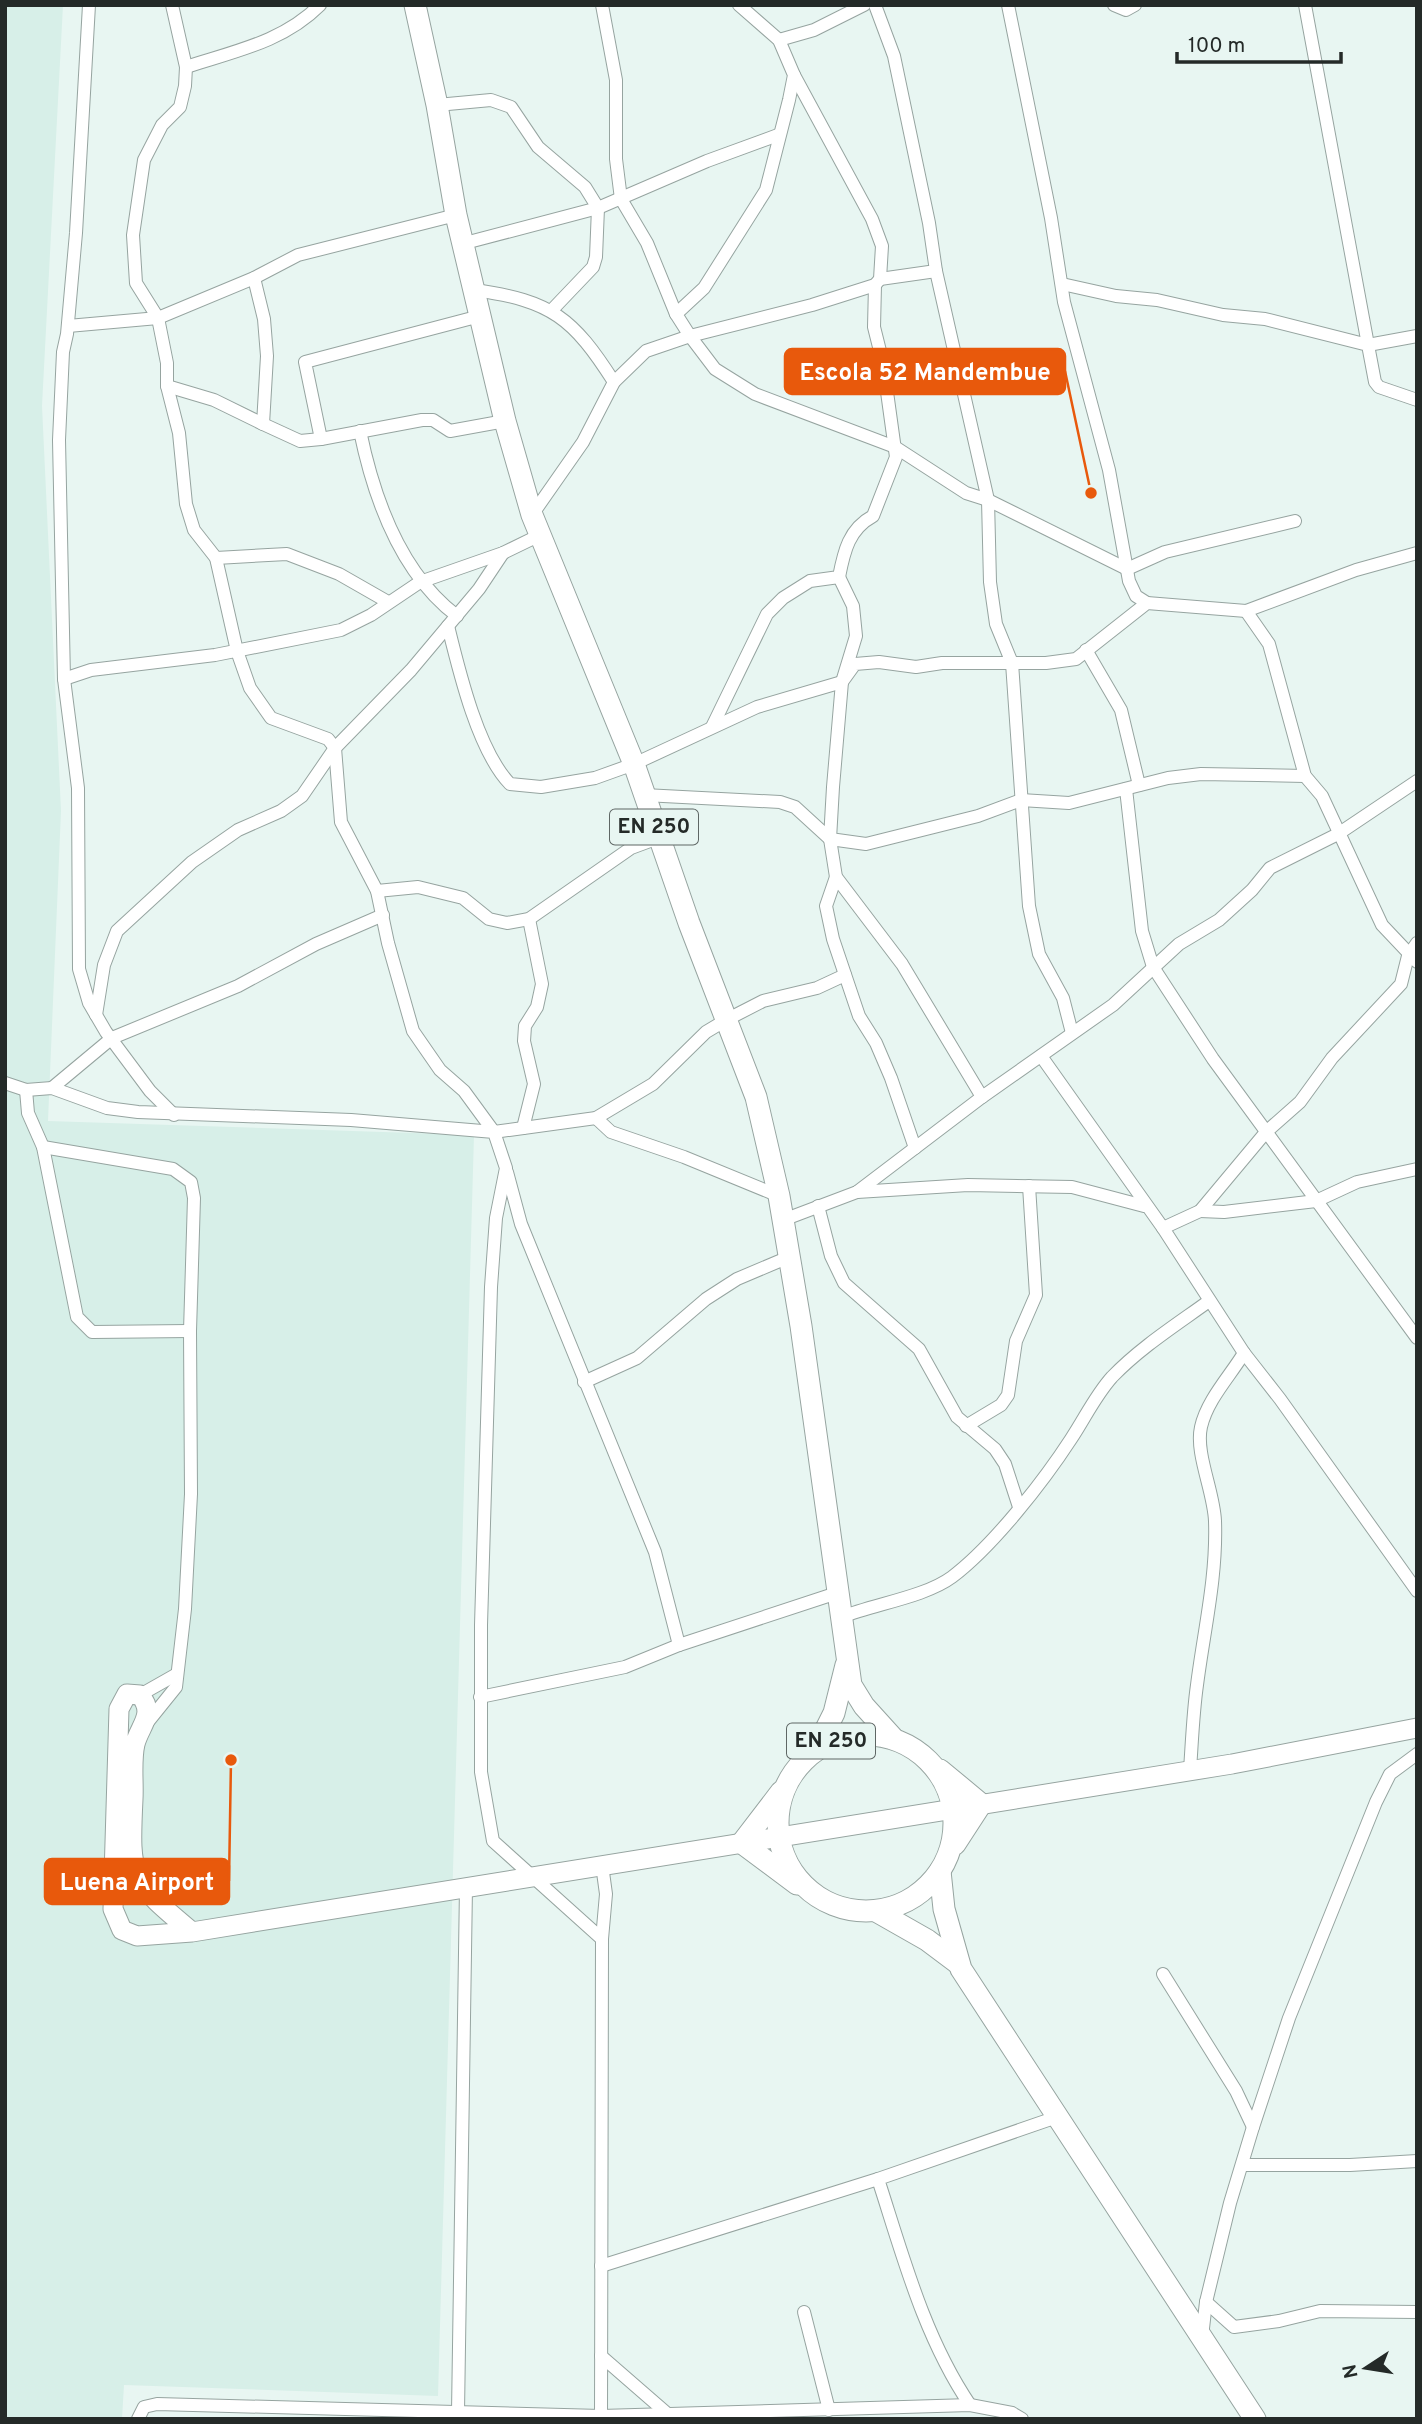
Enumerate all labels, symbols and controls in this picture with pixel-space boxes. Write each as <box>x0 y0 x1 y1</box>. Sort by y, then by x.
scale bar <box>1177 21 1342 65</box>
text: 100 m <box>1188 33 1245 60</box>
callout: Escola 52 Mandembue <box>785 349 1065 394</box>
text: Escola 52 Mandembue <box>799 359 1051 389</box>
road number: EN 250 <box>610 810 698 844</box>
road number: EN 250 <box>787 1724 875 1758</box>
callout: Luena Airport <box>45 1859 229 1904</box>
text: Luena Airport <box>60 1869 214 1899</box>
north arrow <box>1331 2333 1401 2403</box>
text: N <box>1338 2362 1364 2380</box>

